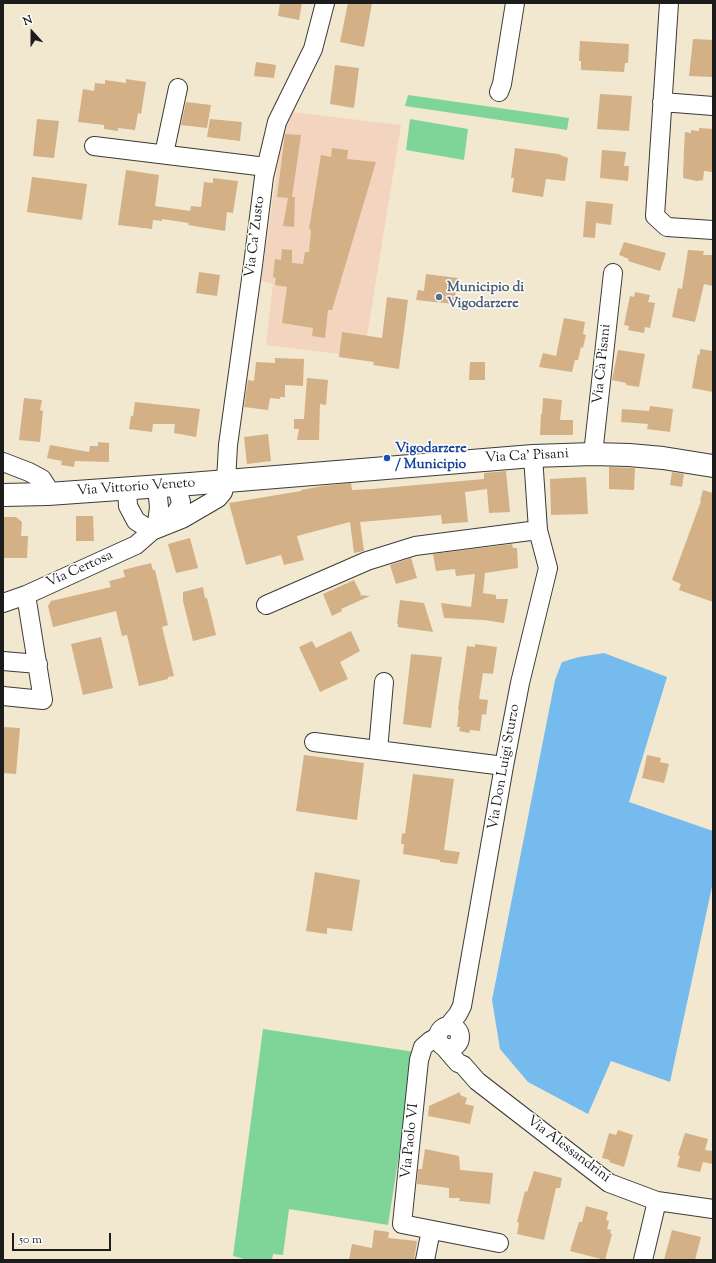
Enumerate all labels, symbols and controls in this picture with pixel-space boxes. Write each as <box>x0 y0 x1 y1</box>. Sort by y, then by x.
north arrow <box>12 12 52 52</box>
text: N <box>21 12 35 30</box>
street label: Via Ca' Zusto <box>243 195 269 279</box>
place label: Municipio di Vigodarzere <box>447 281 524 314</box>
marker: Municipio di Vigodarzere <box>434 292 444 302</box>
street label: Via Cà Pisani <box>590 323 616 405</box>
place label: Vigodarzere / Municipio <box>395 442 467 474</box>
street label: Via Ca' Pisani <box>485 446 569 468</box>
marker: Vigodarzere / Municipio <box>382 453 392 463</box>
street label: Via Vittorio Veneto <box>76 475 196 501</box>
street label: Via Certosa <box>44 548 116 592</box>
street label: Via Don Luigi Sturzo <box>486 703 524 831</box>
street label: Via Paolo VI <box>399 1102 423 1180</box>
street label: Via Alessandrini <box>523 1113 613 1187</box>
scale bar <box>14 1225 113 1251</box>
text: 50 m <box>19 1231 42 1249</box>

